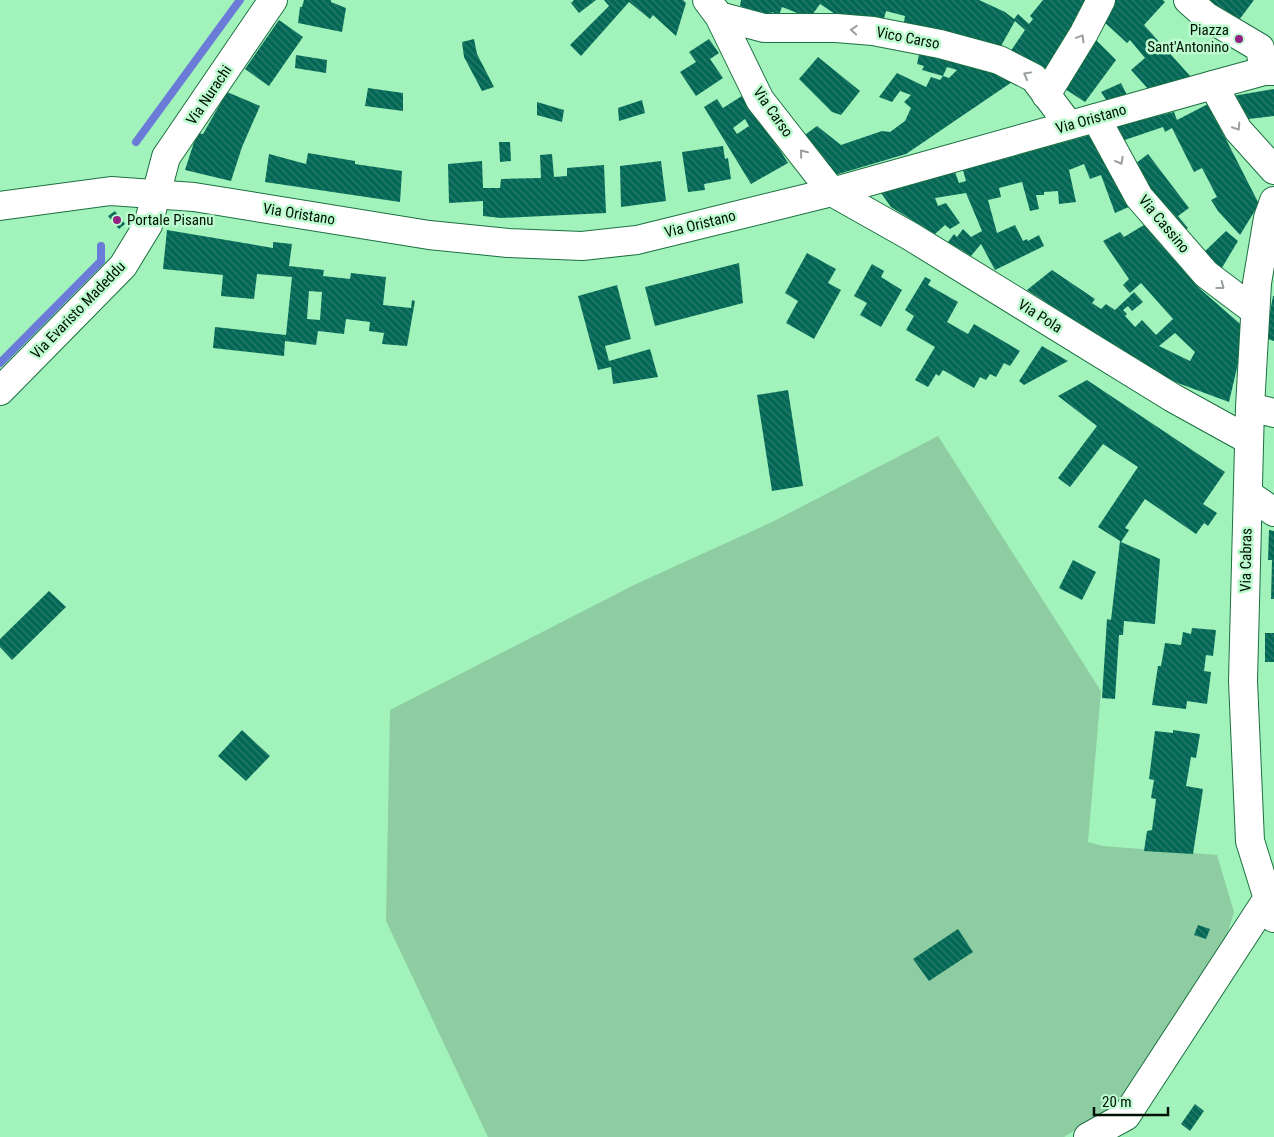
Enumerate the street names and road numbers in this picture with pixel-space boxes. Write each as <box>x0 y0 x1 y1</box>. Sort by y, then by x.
street label: Vico Carso <box>875 23 941 53</box>
street label: Via Nurachi <box>182 62 236 128</box>
street label: Via Carso <box>749 83 797 141</box>
street label: Via Oristano <box>1054 100 1128 138</box>
street label: Via Cassino <box>1135 191 1193 257</box>
street label: Via Oristano <box>262 199 336 229</box>
street label: Via Oristano <box>663 206 737 242</box>
street label: Via Evaristo Madeddu <box>27 258 129 362</box>
street label: Via Pola <box>1015 295 1065 337</box>
street label: Via Cabras <box>1236 528 1256 592</box>

